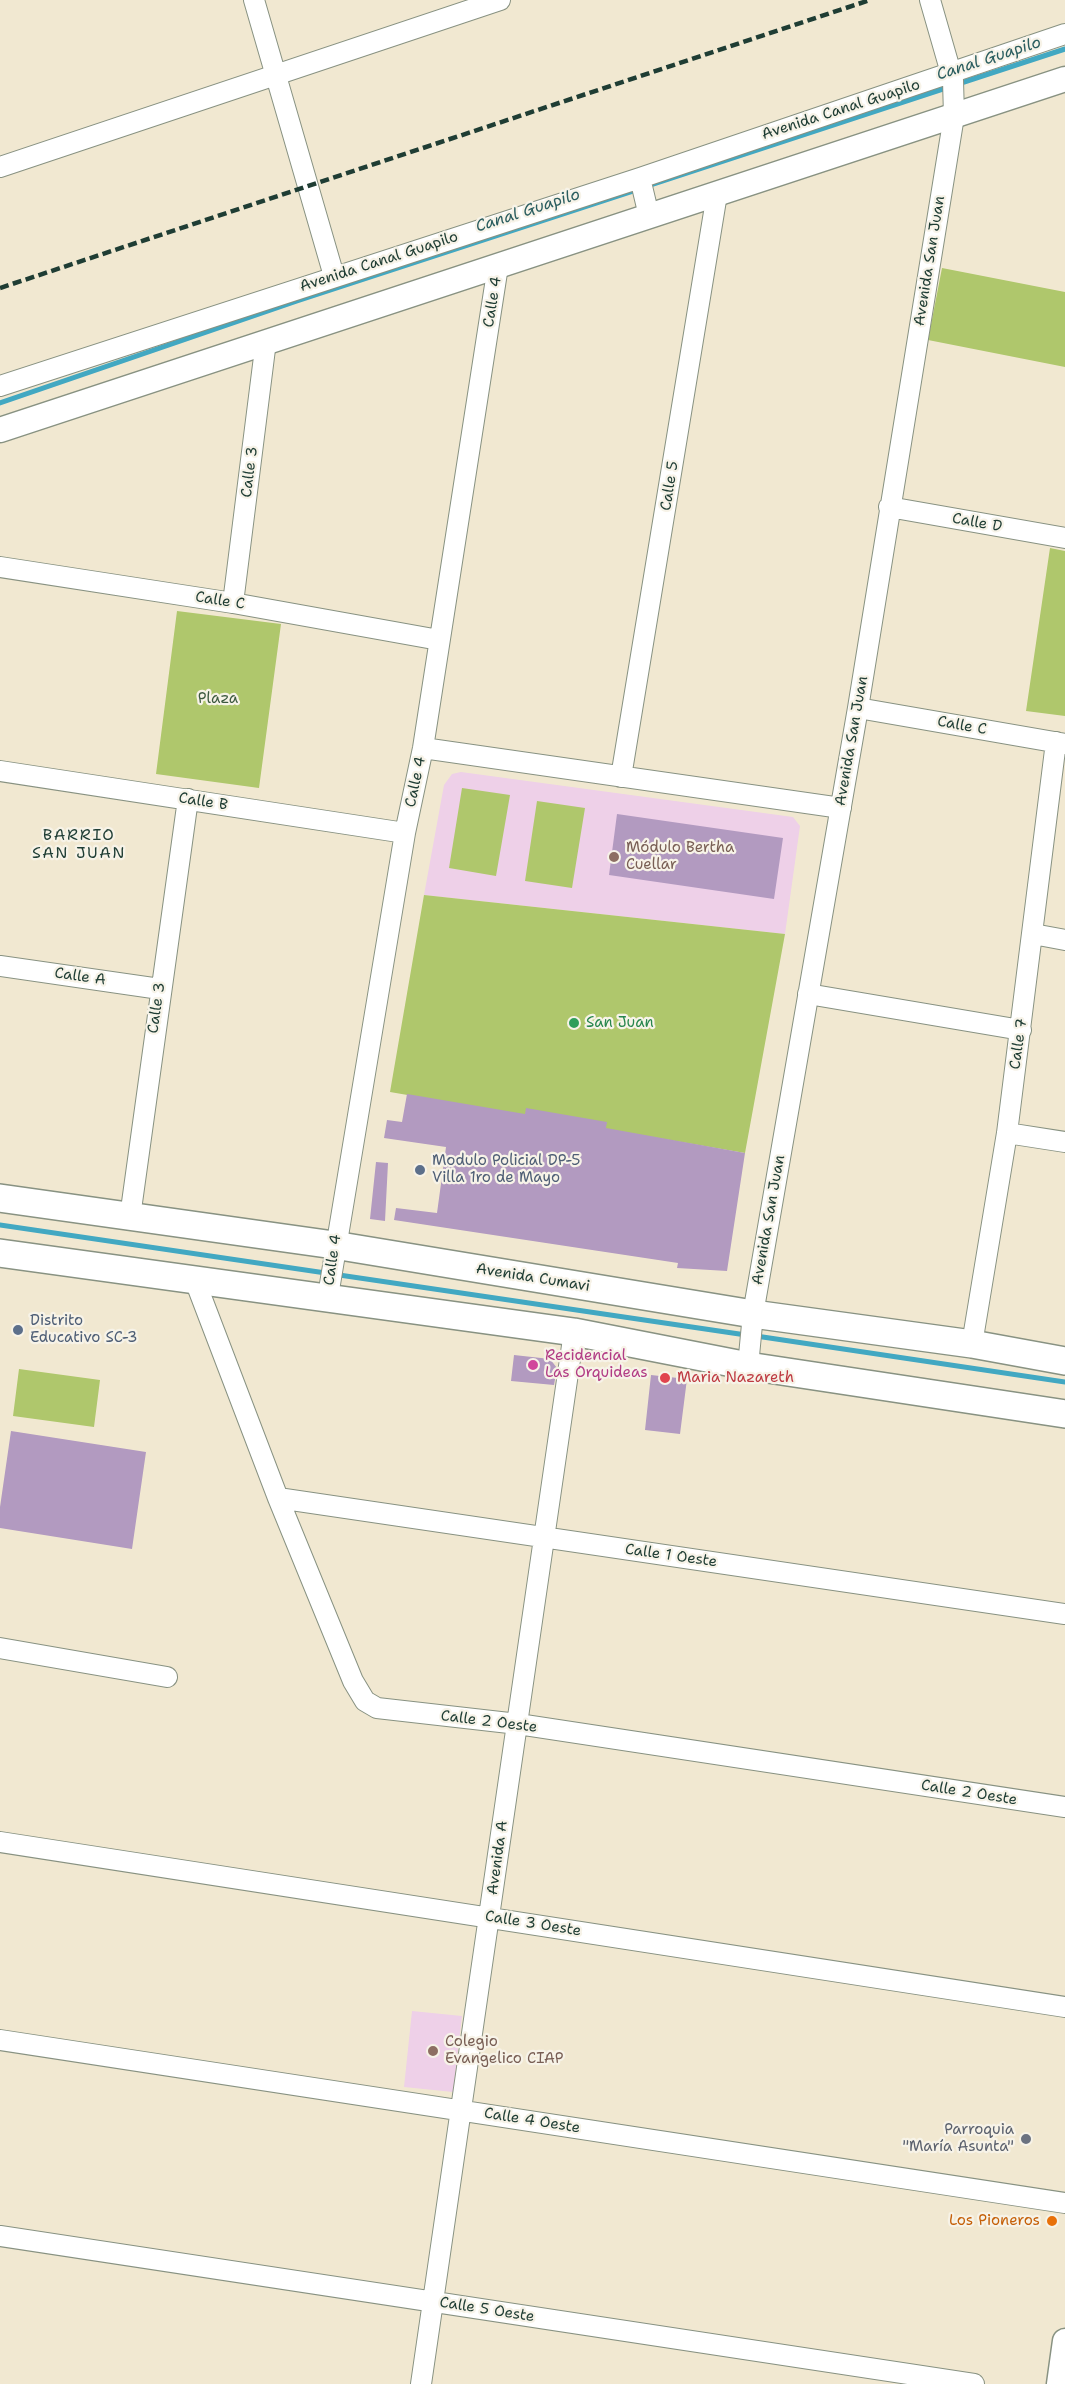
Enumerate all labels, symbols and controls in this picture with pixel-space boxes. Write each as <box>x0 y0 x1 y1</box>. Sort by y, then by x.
water label: Canal Guapilo <box>934 33 1044 85</box>
street label: Avenida Canal Guapilo <box>760 76 922 144</box>
water label: Canal Guapilo <box>473 185 583 237</box>
street label: Avenida San Juan <box>911 195 949 327</box>
street label: Avenida Canal Guapilo <box>298 228 460 296</box>
street label: Calle 4 <box>480 275 506 329</box>
street label: Calle 3 <box>238 445 262 499</box>
street label: Calle 5 <box>657 460 683 512</box>
street label: Calle D <box>950 510 1004 536</box>
street label: Calle C <box>194 588 246 614</box>
street label: Avenida San Juan <box>832 675 872 807</box>
park label: Plaza <box>198 690 238 708</box>
street label: Calle C <box>936 713 988 739</box>
street label: Calle 4 <box>402 755 430 809</box>
street label: Calle B <box>177 789 229 815</box>
district label: BARRIO SAN JUAN <box>32 826 126 864</box>
place label: Módulo Bertha Cuellar <box>626 839 734 874</box>
marker: Módulo Bertha Cuellar <box>607 850 621 864</box>
street label: Calle A <box>53 964 107 990</box>
street label: Calle 3 <box>145 981 169 1035</box>
place label: San Juan <box>586 1014 654 1032</box>
marker: San Juan <box>567 1016 581 1030</box>
street label: Calle 7 <box>1007 1017 1031 1071</box>
place label: Modulo Policial DP-5 Villa 1ro de Mayo <box>432 1152 580 1187</box>
street label: Avenida San Juan <box>749 1154 789 1286</box>
marker: Modulo Policial DP-5 Villa 1ro de Mayo <box>413 1163 427 1177</box>
street label: Calle 4 <box>321 1233 345 1287</box>
street label: Avenida Cumavi <box>475 1260 591 1296</box>
place label: Distrito Educativo SC-3 <box>30 1312 137 1347</box>
marker: Distrito Educativo SC-3 <box>11 1323 25 1337</box>
place label: Recidencial Las Orquideas <box>545 1347 648 1382</box>
marker: Recidencial Las Orquideas <box>526 1358 540 1372</box>
place label: Maria Nazareth <box>677 1369 794 1387</box>
marker: Maria Nazareth <box>658 1371 672 1385</box>
street label: Calle 1 Oeste <box>624 1541 718 1571</box>
street label: Calle 2 Oeste <box>440 1707 538 1737</box>
street label: Calle 2 Oeste <box>920 1777 1018 1809</box>
street label: Avenida A <box>484 1820 512 1896</box>
street label: Calle 3 Oeste <box>484 1908 582 1940</box>
place label: Colegio Evangelico CIAP <box>445 2033 564 2068</box>
marker: Colegio Evangelico CIAP <box>426 2044 440 2058</box>
street label: Calle 4 Oeste <box>483 2105 581 2137</box>
place label: Parroquia "María Asunta" <box>902 2121 1014 2156</box>
marker: Parroquia "María Asunta" <box>1019 2132 1033 2146</box>
place label: Los Pioneros <box>949 2212 1040 2230</box>
marker: Los Pioneros <box>1045 2214 1059 2228</box>
street label: Calle 5 Oeste <box>438 2294 536 2326</box>

